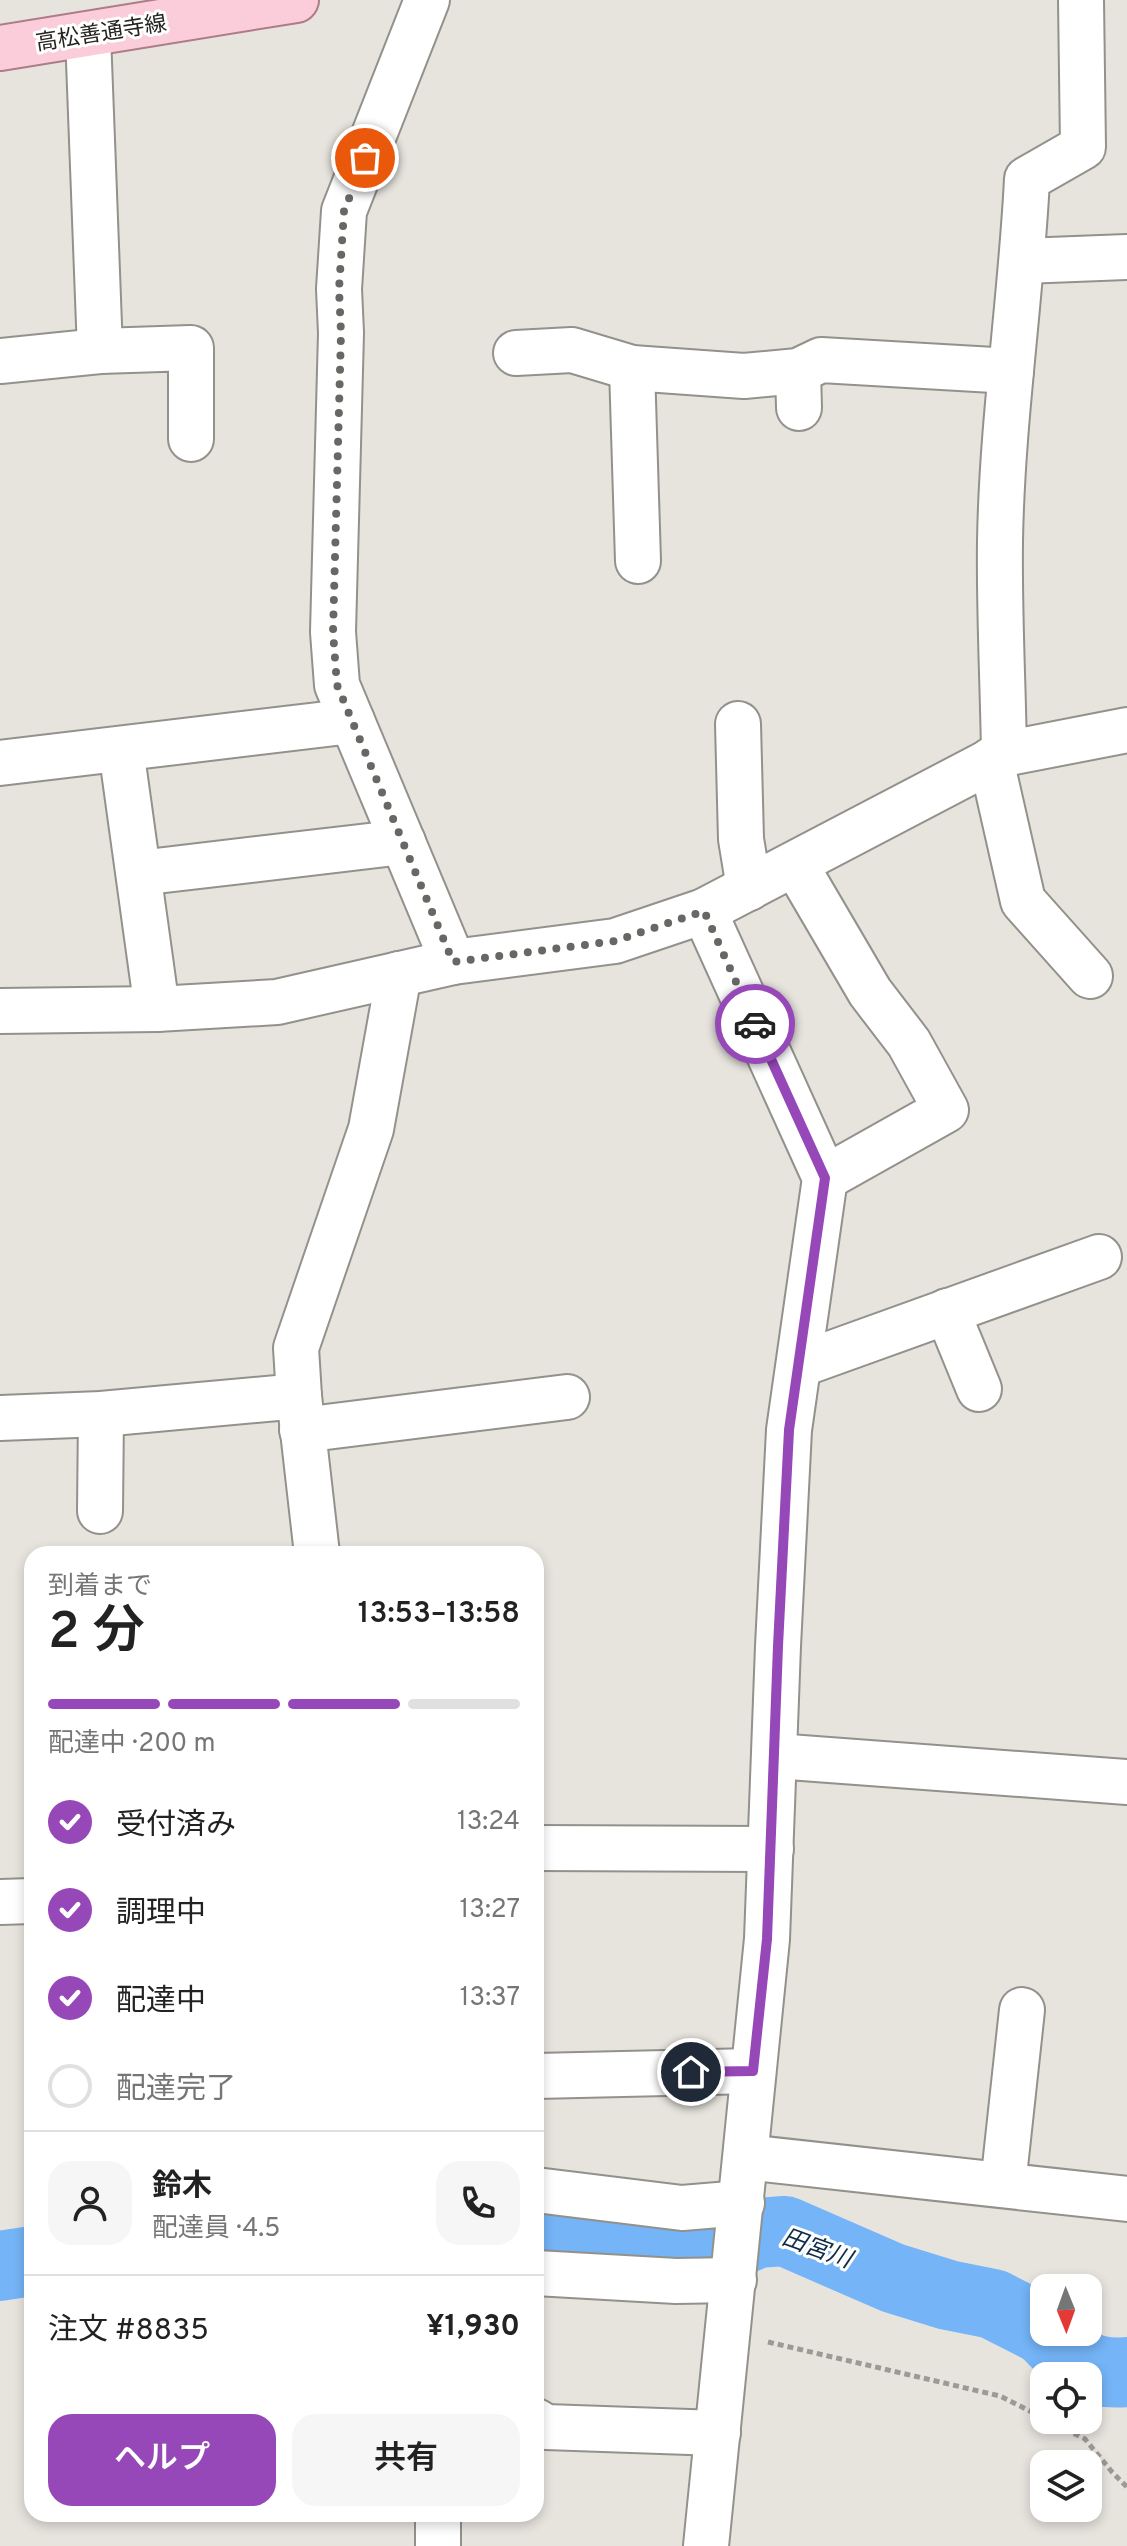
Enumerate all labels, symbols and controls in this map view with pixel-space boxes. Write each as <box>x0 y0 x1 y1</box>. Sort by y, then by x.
street label: 高松善通寺線 <box>34 11 169 58</box>
pin <box>331 124 399 192</box>
icon: bag <box>343 136 387 180</box>
courier <box>715 984 795 1064</box>
icon: car <box>733 1002 777 1046</box>
text: 到着まで <box>48 1571 152 1604</box>
text: 13:53–13:58 <box>358 1596 520 1633</box>
text: 2 分 <box>48 1601 145 1667</box>
text: 配達中 · 200 m <box>48 1728 215 1761</box>
icon: check <box>48 1800 92 1844</box>
text: 13:24 <box>457 1806 520 1839</box>
text: 受付済み <box>116 1808 236 1845</box>
icon: check <box>48 1888 92 1932</box>
text: 13:27 <box>460 1894 520 1927</box>
text: 調理中 <box>116 1896 206 1933</box>
icon: check <box>48 1976 92 2020</box>
text: 13:37 <box>460 1982 520 2015</box>
text: 配達中 <box>116 1984 206 2021</box>
pin <box>657 2038 725 2106</box>
icon: home <box>669 2050 713 2094</box>
text: 配達完了 <box>116 2072 236 2109</box>
button: person <box>48 2161 132 2245</box>
button: phone <box>436 2161 520 2245</box>
text: 鈴木 <box>152 2169 212 2206</box>
text: 配達員 · 4.5 <box>152 2213 280 2246</box>
water label: 田宮川 <box>777 2223 858 2277</box>
north arrow <box>1030 2274 1102 2346</box>
map controls <box>1030 2274 1102 2522</box>
text: ¥1,930 <box>426 2309 520 2346</box>
text: 注文 #8835 <box>48 2313 209 2350</box>
button: locate <box>1030 2362 1102 2434</box>
button: ヘルプ <box>48 2414 276 2506</box>
button: 共有 <box>292 2414 520 2506</box>
button: layers <box>1030 2450 1102 2522</box>

